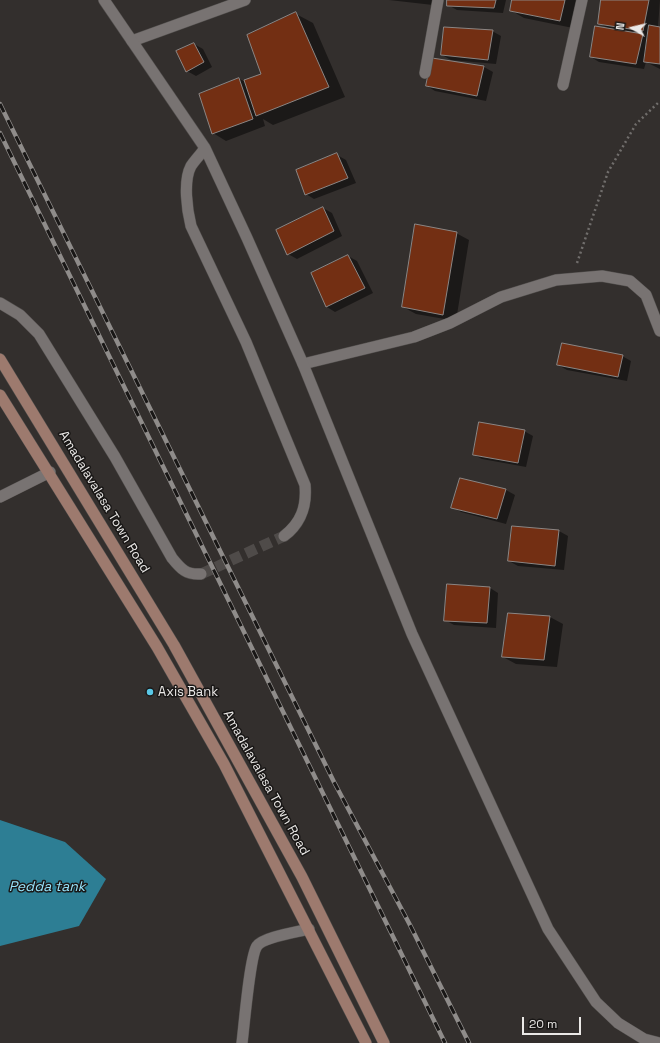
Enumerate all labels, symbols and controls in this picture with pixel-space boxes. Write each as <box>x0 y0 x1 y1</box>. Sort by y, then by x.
north arrow <box>612 8 652 48</box>
text: N <box>613 22 628 31</box>
street label: Amadalavalasa Town Road <box>55 428 153 576</box>
place label: Axis Bank <box>158 684 218 700</box>
marker: Axis Bank <box>145 687 155 697</box>
street label: Amadalavalasa Town Road <box>220 708 312 858</box>
water label: Pedda tank <box>9 879 85 895</box>
scale bar <box>524 1009 583 1035</box>
text: 20 m <box>529 1016 557 1032</box>

